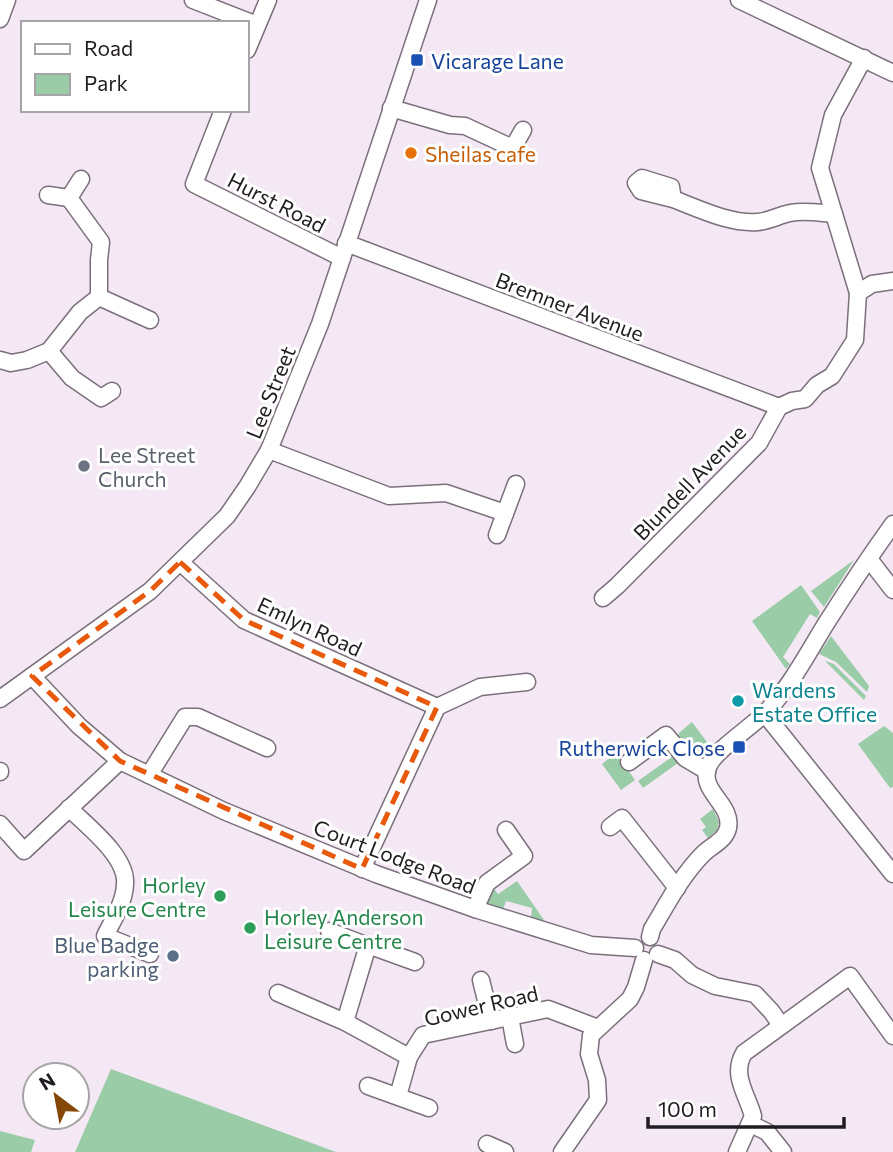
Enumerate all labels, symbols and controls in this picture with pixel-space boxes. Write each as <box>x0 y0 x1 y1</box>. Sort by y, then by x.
legend <box>21 21 248 112</box>
text: Road <box>84 35 133 60</box>
place label: Vicarage Lane <box>431 48 564 73</box>
marker: Vicarage Lane <box>409 52 425 68</box>
text: Park <box>84 70 128 95</box>
place label: Sheilas cafe <box>425 141 536 166</box>
marker: Sheilas cafe <box>403 145 419 161</box>
street label: Hurst Road <box>224 167 330 237</box>
street label: Bremner Avenue <box>492 266 648 346</box>
street label: Lee Street <box>240 342 300 442</box>
street label: Blundell Avenue <box>628 419 750 545</box>
place label: Lee Street Church <box>98 442 196 491</box>
marker: Lee Street Church <box>76 458 92 474</box>
street label: Emlyn Road <box>254 591 366 661</box>
place label: Wardens Estate Office <box>752 677 877 726</box>
marker: Wardens Estate Office <box>730 693 746 709</box>
place label: Rutherwick Close <box>559 735 725 760</box>
marker: Rutherwick Close <box>731 739 747 755</box>
street label: Court Lodge Road <box>310 814 480 898</box>
place label: Horley Leisure Centre <box>68 872 206 921</box>
marker: Horley Leisure Centre <box>212 888 228 904</box>
place label: Horley Anderson Leisure Centre <box>264 904 424 953</box>
marker: Horley Anderson Leisure Centre <box>242 920 258 936</box>
place label: Blue Badge parking <box>54 932 159 981</box>
marker: Blue Badge parking <box>165 948 181 964</box>
street label: Gower Road <box>421 980 541 1030</box>
north arrow <box>21 1061 91 1131</box>
text: N <box>35 1068 59 1095</box>
scale bar <box>648 1086 844 1130</box>
text: 100 m <box>658 1096 717 1121</box>

